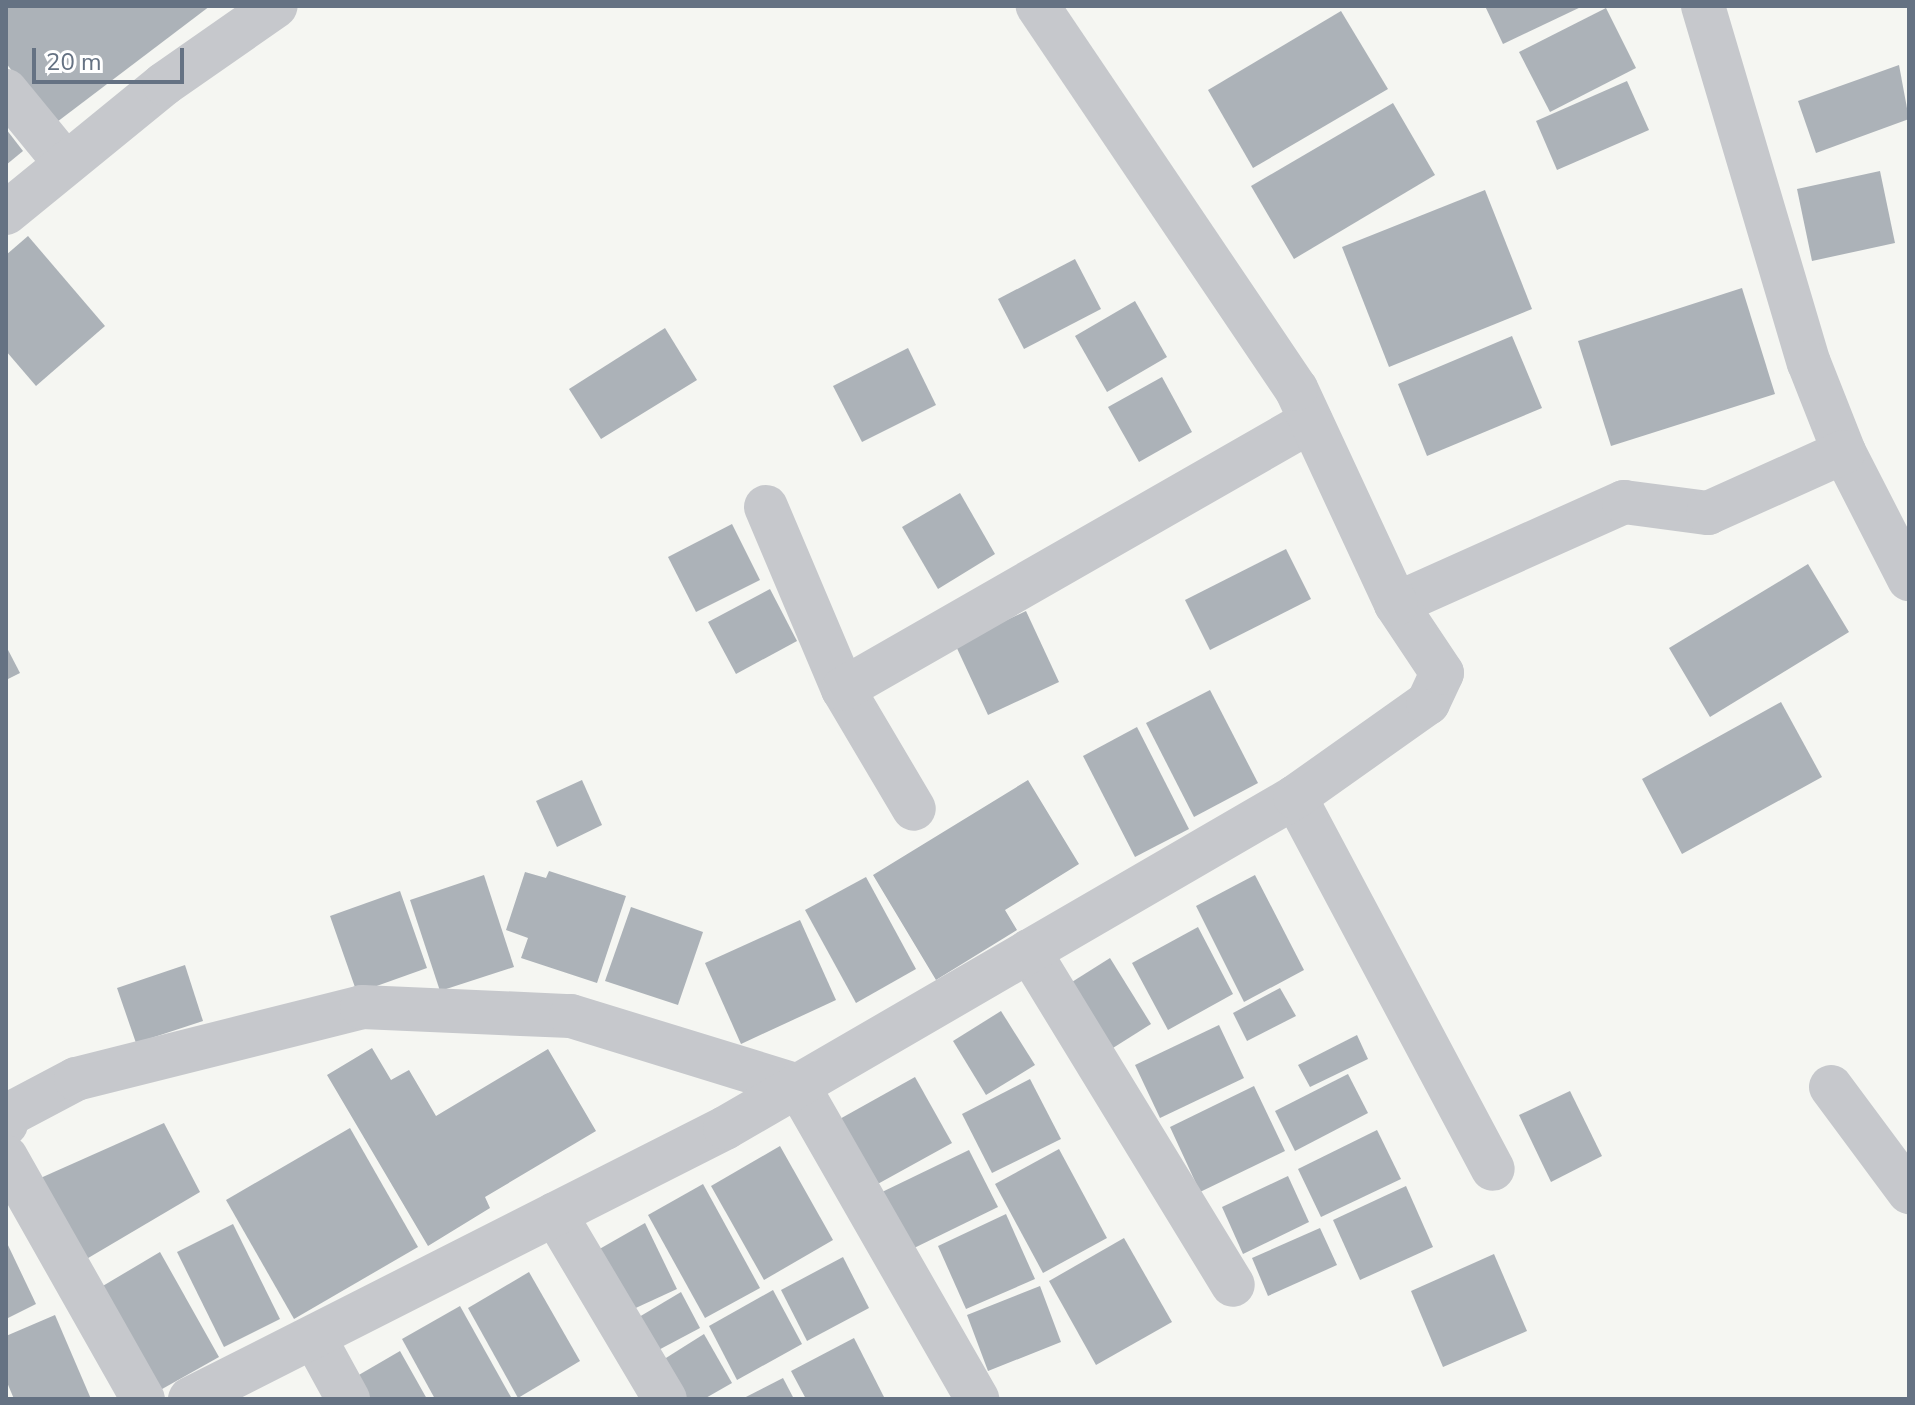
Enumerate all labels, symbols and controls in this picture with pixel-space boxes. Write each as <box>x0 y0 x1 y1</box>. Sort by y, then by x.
scale bar <box>36 32 188 82</box>
text: 20 m <box>46 46 102 78</box>

